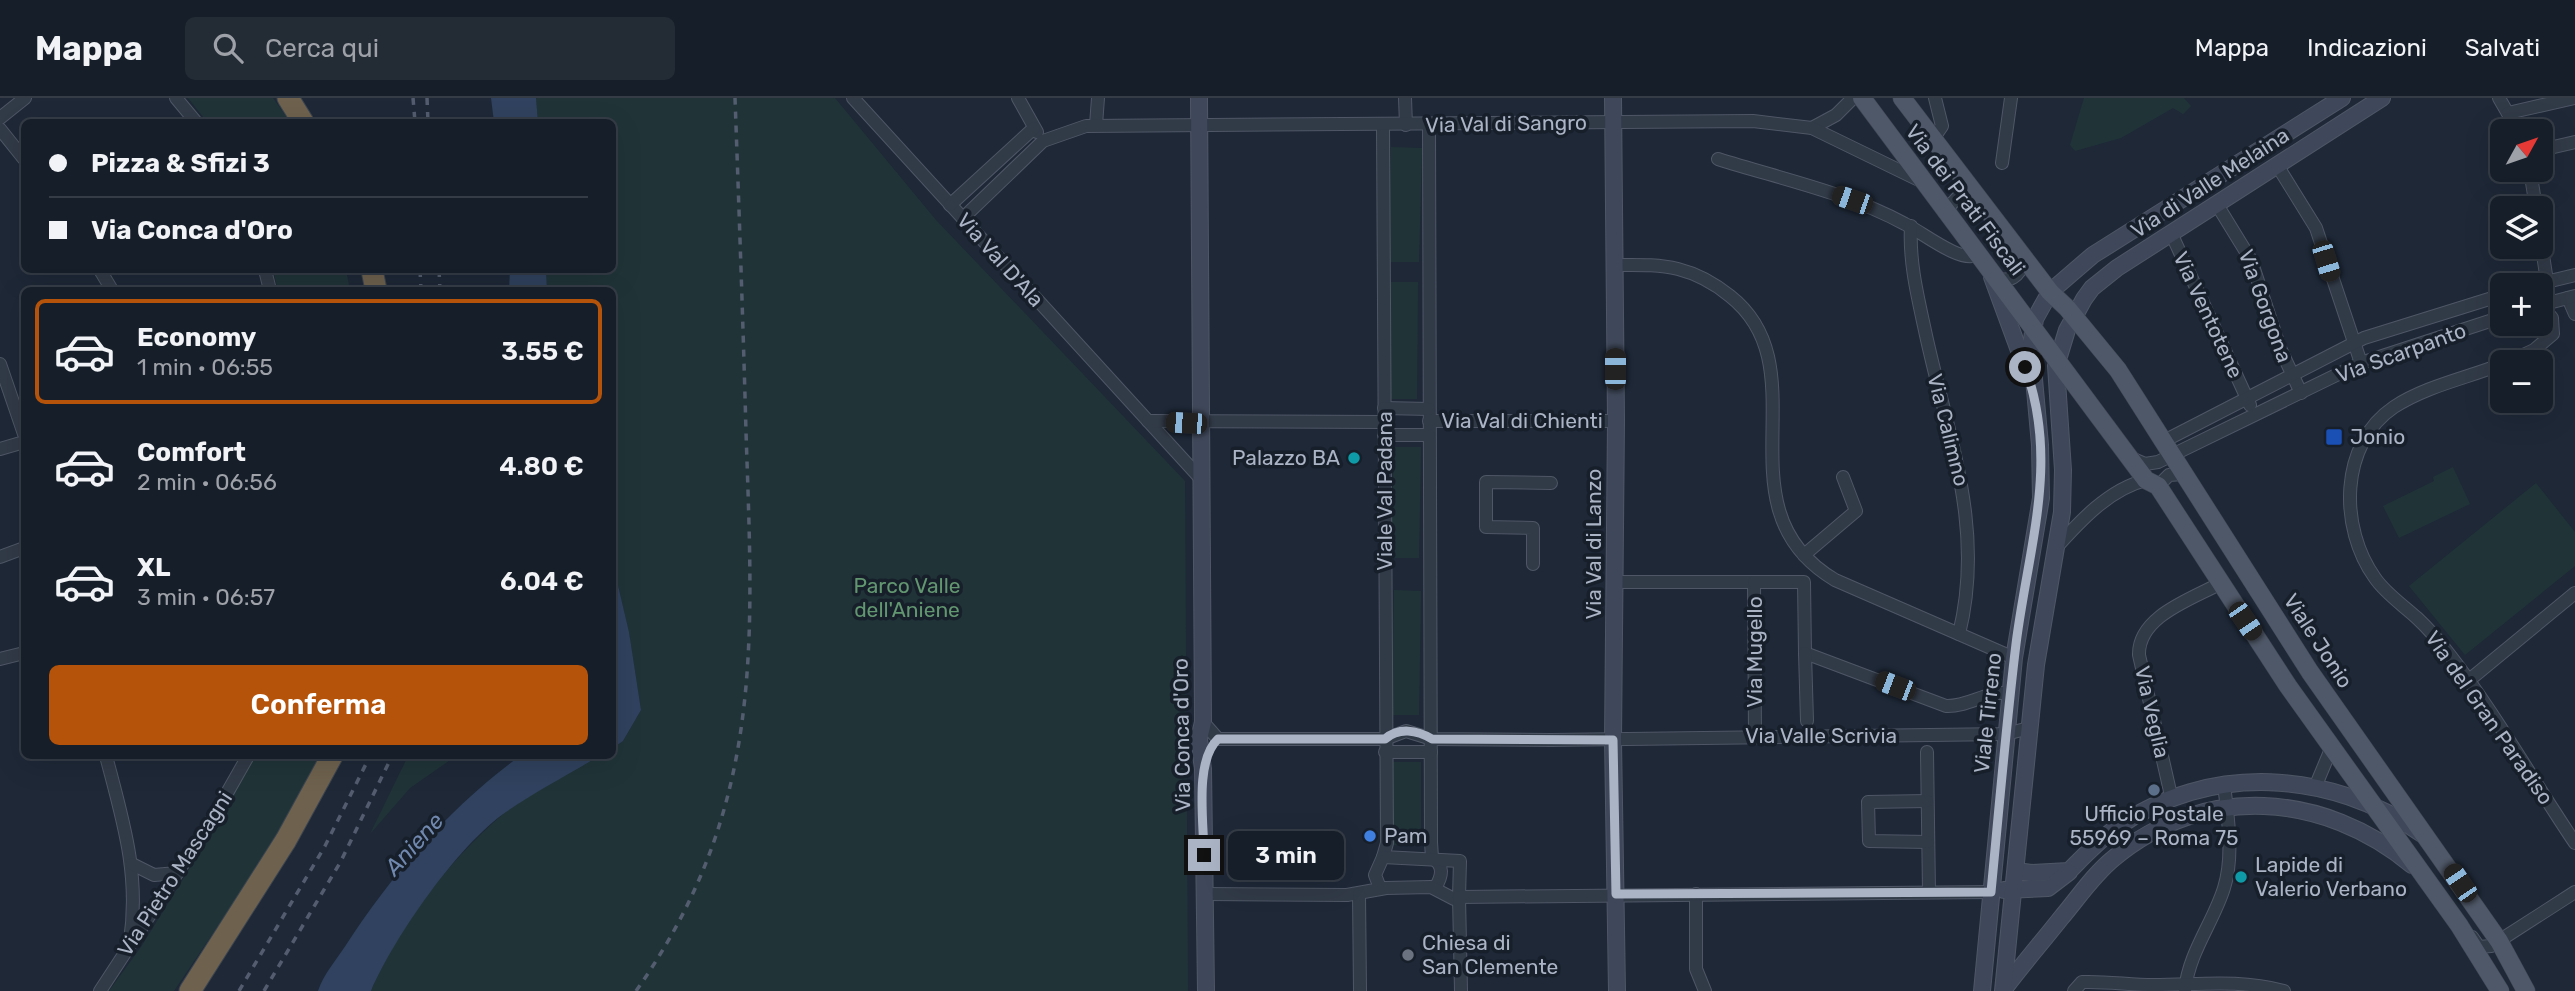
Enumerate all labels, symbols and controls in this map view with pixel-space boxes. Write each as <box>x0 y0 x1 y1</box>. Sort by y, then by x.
search box <box>185 17 675 80</box>
text: Mappa <box>35 29 143 68</box>
icon: search <box>209 29 247 67</box>
text: Cerca qui <box>265 33 379 64</box>
text: Mappa <box>2195 34 2269 62</box>
text: Indicazioni <box>2307 34 2427 62</box>
text: Salvati <box>2465 34 2540 62</box>
street label: Via Val di Sangro <box>1425 110 1587 137</box>
street label: Via dei Prati Fiscali <box>1900 119 2030 280</box>
north arrow <box>2490 119 2553 182</box>
map controls <box>2490 119 2553 413</box>
street label: Via di Valle Melaina <box>2126 122 2293 243</box>
text: Pizza & Sfizi 3 <box>91 148 270 179</box>
car <box>1829 183 1876 217</box>
button: layers <box>2490 196 2553 259</box>
street label: Via Val D'Ala <box>952 208 1049 312</box>
text: Via Conca d'Oro <box>91 215 293 246</box>
car <box>2310 238 2343 284</box>
street label: Via Gorgona <box>2233 246 2297 366</box>
street label: Via Ventotene <box>2168 248 2249 382</box>
button: + <box>2490 273 2553 336</box>
street label: Via Scarpanto <box>2332 317 2469 388</box>
icon: car <box>53 320 116 383</box>
text: Economy <box>137 322 256 353</box>
text: 3.55 € <box>501 336 584 367</box>
car <box>1605 348 1626 390</box>
button: − <box>2490 350 2553 413</box>
route start <box>2009 351 2041 383</box>
text: 1 min · 06:55 <box>137 353 273 381</box>
street label: Via Calimno <box>1922 371 1974 489</box>
street label: Via Val di Chienti <box>1441 408 1603 433</box>
car <box>1165 411 1208 435</box>
street label: Viale Val Padana <box>1372 411 1397 571</box>
place label: Jonio <box>2350 424 2405 449</box>
marker: Jonio <box>2324 427 2344 447</box>
icon: car <box>53 435 116 498</box>
text: Comfort <box>137 437 246 468</box>
place label: Palazzo BA <box>1232 445 1340 470</box>
marker: Palazzo BA <box>1346 450 1362 466</box>
text: 4.80 € <box>499 451 584 482</box>
text: 2 min · 06:56 <box>137 468 277 496</box>
street label: Via Val di Lanzo <box>1581 469 1606 619</box>
icon: car <box>53 550 116 613</box>
text: XL <box>137 552 170 583</box>
text: 6.04 € <box>500 566 584 597</box>
park label: Parco Valle dell'Aniene <box>854 573 961 622</box>
text: 3 min · 06:57 <box>137 583 275 611</box>
street label: Viale Jonio <box>2279 589 2358 693</box>
street label: Via Mugello <box>1742 596 1767 708</box>
car <box>2225 598 2266 644</box>
street label: Via del Gran Paradiso <box>2420 626 2559 809</box>
street label: Viale Tirreno <box>1969 651 2006 775</box>
street label: Via Conca d'Oro <box>1168 658 1195 812</box>
street label: Via Veglia <box>2130 663 2175 760</box>
button: Conferma <box>49 665 588 745</box>
car <box>1872 669 1919 703</box>
street label: Via Valle Scrivia <box>1745 723 1897 748</box>
marker: Ufficio Postale 55969 – Roma 75 <box>2146 782 2162 798</box>
street label: Via Pietro Mascagni <box>112 787 237 961</box>
place label: Ufficio Postale 55969 – Roma 75 <box>2070 801 2239 850</box>
water label: Aniene <box>378 807 449 882</box>
place label: Pam <box>1384 823 1428 848</box>
marker: Pam <box>1362 828 1378 844</box>
callout: 3 min <box>1228 830 1344 880</box>
route end <box>1188 839 1220 871</box>
text: 3 min <box>1255 841 1317 869</box>
place label: Lapide di Valerio Verbano <box>2255 852 2407 901</box>
car <box>2440 860 2481 906</box>
marker: Lapide di Valerio Verbano <box>2233 869 2249 885</box>
place label: Chiesa di San Clemente <box>1422 930 1558 979</box>
marker: Chiesa di San Clemente <box>1400 947 1416 963</box>

